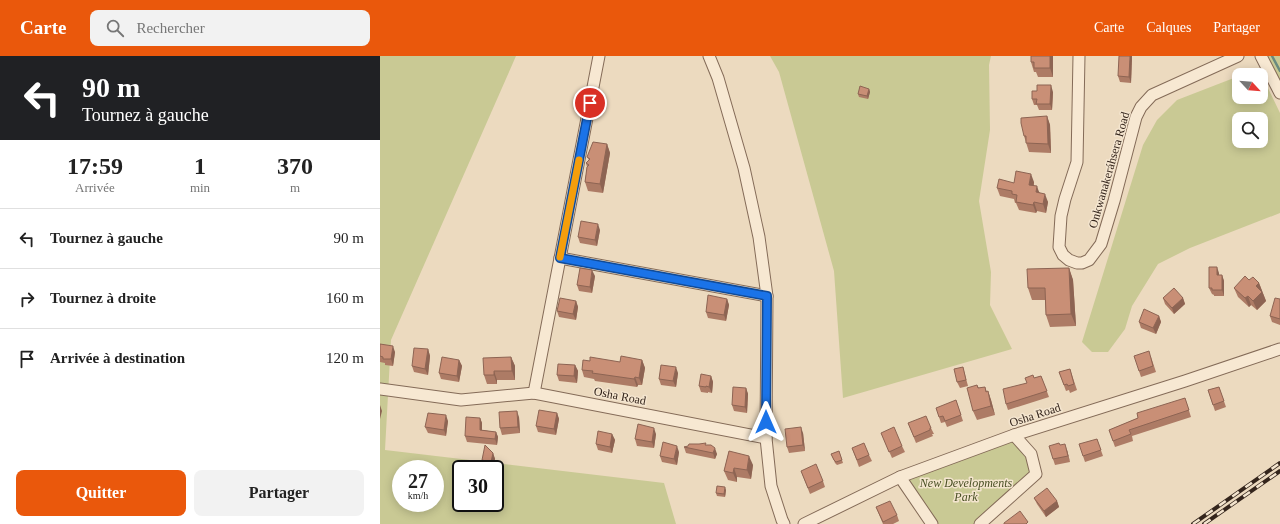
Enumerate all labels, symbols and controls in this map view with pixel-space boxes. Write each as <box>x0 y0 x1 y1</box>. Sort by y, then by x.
search box <box>90 10 370 46</box>
text: Carte <box>20 17 66 38</box>
icon: search <box>104 17 126 39</box>
text: Rechercher <box>136 20 205 36</box>
text: Carte <box>1094 20 1124 35</box>
text: Calques <box>1146 20 1191 35</box>
text: Partager <box>1213 20 1260 35</box>
north arrow <box>1232 68 1268 104</box>
map controls <box>1232 68 1268 148</box>
icon: left <box>16 72 68 124</box>
text: 90 m <box>82 72 140 103</box>
pin <box>573 86 607 120</box>
icon: arrive <box>579 92 601 114</box>
text: Tournez à gauche <box>82 105 209 125</box>
street label: Onkwanakeráhsera Road <box>1086 110 1132 230</box>
button: search <box>1232 112 1268 148</box>
text: 17:59 <box>67 153 123 179</box>
text: 1 <box>194 153 206 179</box>
text: 370 <box>277 153 313 179</box>
text: Arrivée <box>75 180 115 195</box>
text: min <box>190 180 210 195</box>
text: m <box>290 180 300 195</box>
icon: left <box>16 228 38 250</box>
text: Tournez à gauche <box>50 230 163 246</box>
text: 90 m <box>334 230 364 246</box>
icon: right <box>16 288 38 310</box>
text: Tournez à droite <box>50 290 156 306</box>
text: 160 m <box>326 290 364 306</box>
icon: arrive <box>16 348 38 370</box>
text: Arrivée à destination <box>50 350 185 366</box>
text: 120 m <box>326 350 364 366</box>
street label: Osha Road <box>593 384 647 408</box>
street label: Osha Road <box>1008 400 1062 430</box>
position arrow <box>745 401 787 443</box>
speed limit sign: 30 <box>452 460 504 512</box>
button: Quitter <box>16 470 186 516</box>
button: Partager <box>194 470 364 516</box>
text: 27 <box>408 470 428 492</box>
park label: New Developments Park <box>919 476 1012 504</box>
text: km/h <box>408 490 428 501</box>

